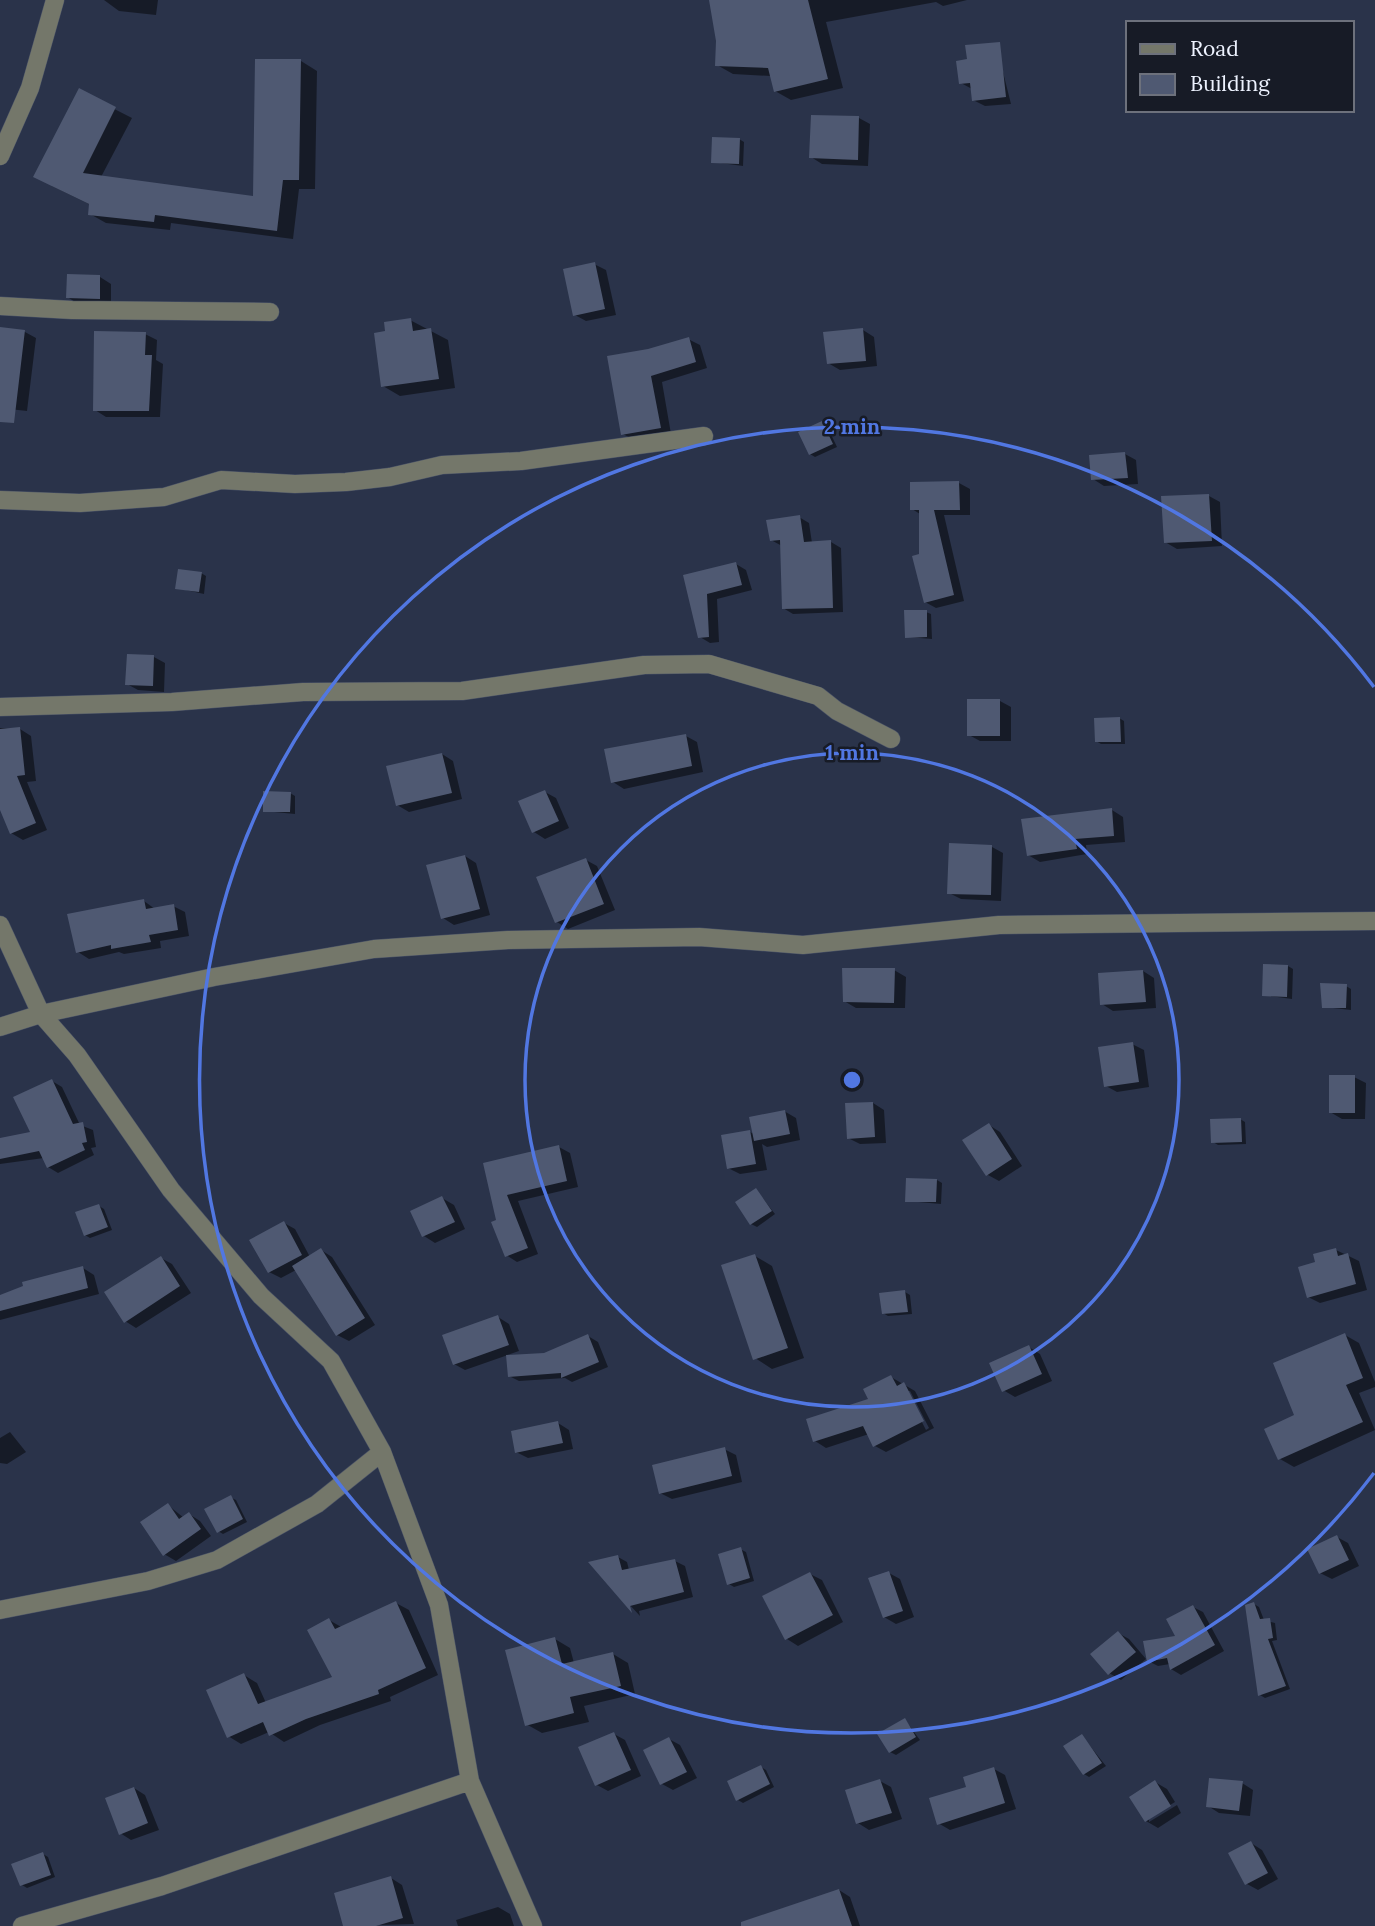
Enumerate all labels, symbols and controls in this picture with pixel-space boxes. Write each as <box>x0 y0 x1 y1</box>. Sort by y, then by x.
legend <box>1126 21 1354 112</box>
text: Road <box>1190 35 1239 62</box>
text: Building <box>1190 70 1270 97</box>
text: 2 min <box>824 413 880 440</box>
text: 1 min <box>825 739 879 766</box>
centre of rings <box>840 1068 864 1092</box>

